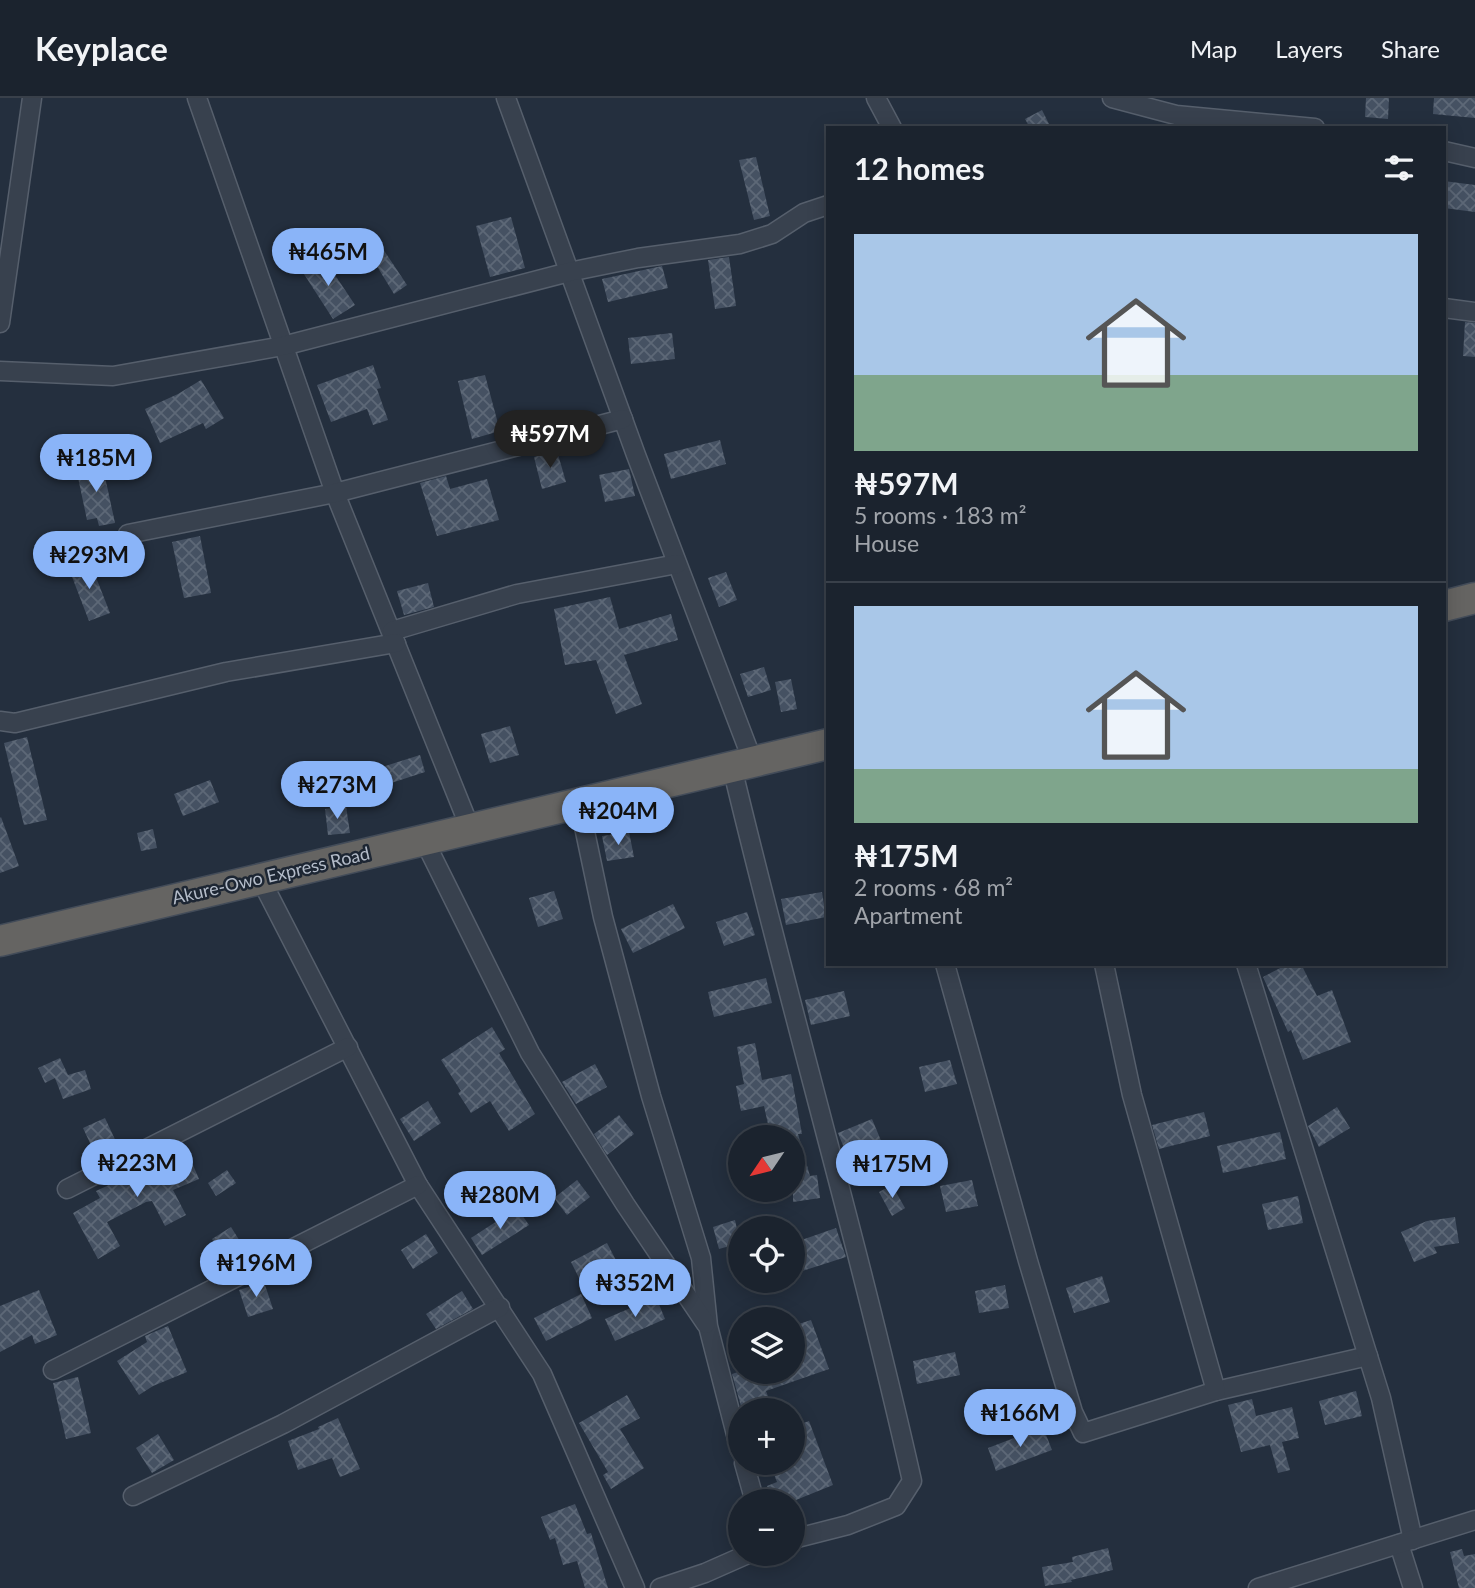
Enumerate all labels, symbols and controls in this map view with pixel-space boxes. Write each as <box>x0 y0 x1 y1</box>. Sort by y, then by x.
text: Keyplace <box>35 28 168 68</box>
text: Map <box>1190 34 1237 63</box>
text: Layers <box>1275 34 1343 63</box>
text: Share <box>1381 34 1440 63</box>
icon: filters <box>1380 149 1418 187</box>
text: 12 homes <box>854 150 985 186</box>
pin: ₦465M <box>279 228 377 288</box>
text: ₦465M <box>288 237 368 265</box>
icon: home <box>1073 280 1199 406</box>
pin: ₦597M <box>501 410 599 470</box>
text: ₦597M <box>510 419 590 447</box>
pin: ₦185M <box>47 434 145 494</box>
text: ₦185M <box>56 443 136 471</box>
text: ₦597M <box>854 465 959 501</box>
text: 5 rooms · 183 m² <box>854 501 1026 529</box>
text: House <box>854 529 919 557</box>
pin: ₦293M <box>40 532 138 591</box>
text: ₦293M <box>49 540 129 568</box>
icon: home <box>1073 652 1199 778</box>
pin: ₦273M <box>288 762 386 821</box>
text: ₦273M <box>297 770 377 798</box>
pin: ₦204M <box>569 788 667 847</box>
text: ₦204M <box>578 796 658 824</box>
text: ₦175M <box>854 837 959 873</box>
street label: Akure-Owo Express Road <box>170 842 372 908</box>
text: 2 rooms · 68 m² <box>854 873 1013 901</box>
text: Apartment <box>854 901 962 929</box>
north arrow <box>728 1125 805 1202</box>
map controls <box>728 1125 805 1566</box>
pin: ₦223M <box>88 1140 186 1199</box>
pin: ₦175M <box>843 1140 941 1200</box>
text: ₦223M <box>97 1148 177 1176</box>
text: ₦175M <box>852 1149 932 1177</box>
pin: ₦280M <box>451 1172 549 1231</box>
text: ₦280M <box>460 1180 540 1208</box>
button: locate <box>728 1216 805 1293</box>
pin: ₦196M <box>207 1240 305 1299</box>
text: ₦196M <box>216 1248 296 1276</box>
pin: ₦352M <box>586 1260 684 1319</box>
text: ₦352M <box>595 1268 675 1296</box>
button: layers <box>728 1307 805 1384</box>
pin: ₦166M <box>971 1390 1069 1449</box>
button: + <box>728 1398 805 1475</box>
text: ₦166M <box>980 1398 1060 1426</box>
button: − <box>728 1489 805 1566</box>

